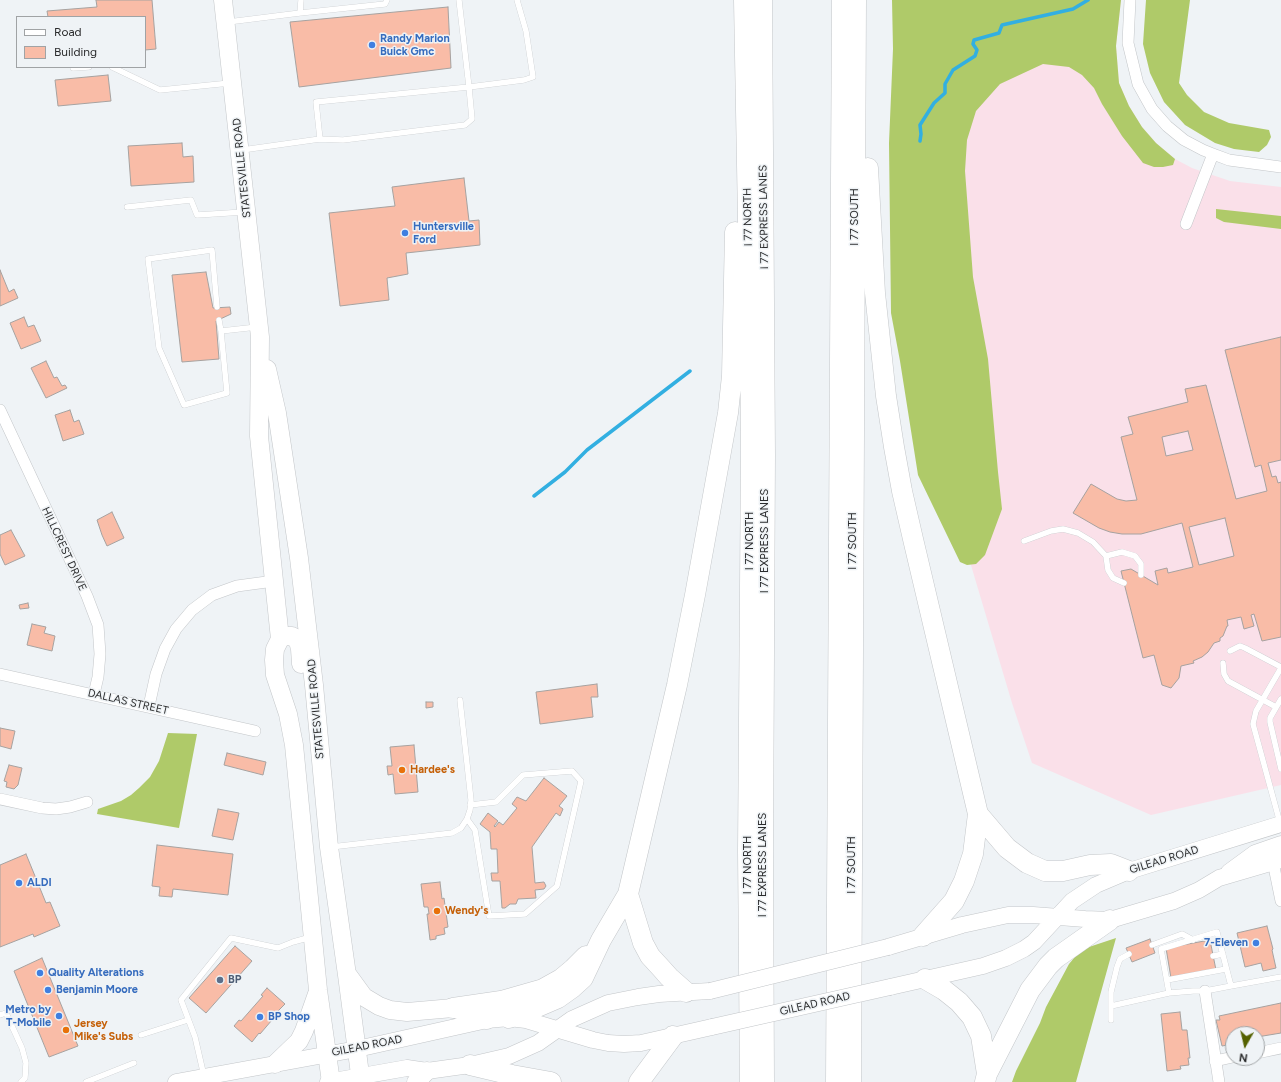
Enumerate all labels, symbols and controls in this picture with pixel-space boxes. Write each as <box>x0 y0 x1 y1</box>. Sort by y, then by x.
legend <box>16 16 146 68</box>
text: Road <box>54 25 82 39</box>
place label: Randy Marion Buick Gmc <box>380 32 450 58</box>
marker: Randy Marion Buick Gmc <box>367 40 377 50</box>
text: Building <box>54 45 97 59</box>
street label: STATESVILLE ROAD <box>230 117 254 219</box>
street label: I 77 EXPRESS LANES <box>756 165 772 269</box>
street label: I 77 NORTH <box>741 188 755 246</box>
street label: I 77 SOUTH <box>848 188 862 246</box>
place label: Huntersville Ford <box>413 220 474 246</box>
marker: Huntersville Ford <box>400 228 410 238</box>
street label: I 77 EXPRESS LANES <box>758 489 772 593</box>
street label: HILLCREST DRIVE <box>39 505 89 593</box>
street label: I 77 NORTH <box>743 512 757 570</box>
street label: I 77 SOUTH <box>846 512 860 570</box>
street label: STATESVILLE ROAD <box>305 658 327 760</box>
street label: DALLAS STREET <box>86 686 170 718</box>
place label: Hardee's <box>410 763 455 777</box>
marker: Hardee's <box>397 765 407 775</box>
street label: I 77 EXPRESS LANES <box>756 813 770 917</box>
street label: I 77 NORTH <box>741 836 755 894</box>
street label: I 77 SOUTH <box>845 836 859 894</box>
street label: GILEAD ROAD <box>1128 843 1200 877</box>
place label: ALDI <box>27 876 52 890</box>
marker: ALDI <box>14 878 24 888</box>
place label: Wendy's <box>445 904 488 918</box>
marker: Wendy's <box>432 906 442 916</box>
place label: 7-Eleven <box>1204 936 1248 950</box>
marker: 7-Eleven <box>1251 938 1261 948</box>
place label: Quality Alterations <box>48 966 144 980</box>
marker: Quality Alterations <box>35 968 45 978</box>
place label: BP <box>228 973 241 987</box>
marker: BP <box>215 975 225 985</box>
place label: Benjamin Moore <box>56 983 138 997</box>
marker: Benjamin Moore <box>43 985 53 995</box>
street label: GILEAD ROAD <box>779 990 851 1018</box>
place label: Metro by T-Mobile <box>5 1003 51 1029</box>
place label: BP Shop <box>268 1010 310 1024</box>
marker: Metro by T-Mobile <box>54 1011 64 1021</box>
marker: BP Shop <box>255 1012 265 1022</box>
place label: Jersey Mike's Subs <box>74 1017 133 1043</box>
marker: Jersey Mike's Subs <box>61 1025 71 1035</box>
north arrow <box>1225 1026 1265 1066</box>
street label: GILEAD ROAD <box>331 1033 403 1059</box>
text: N <box>1238 1050 1249 1064</box>

